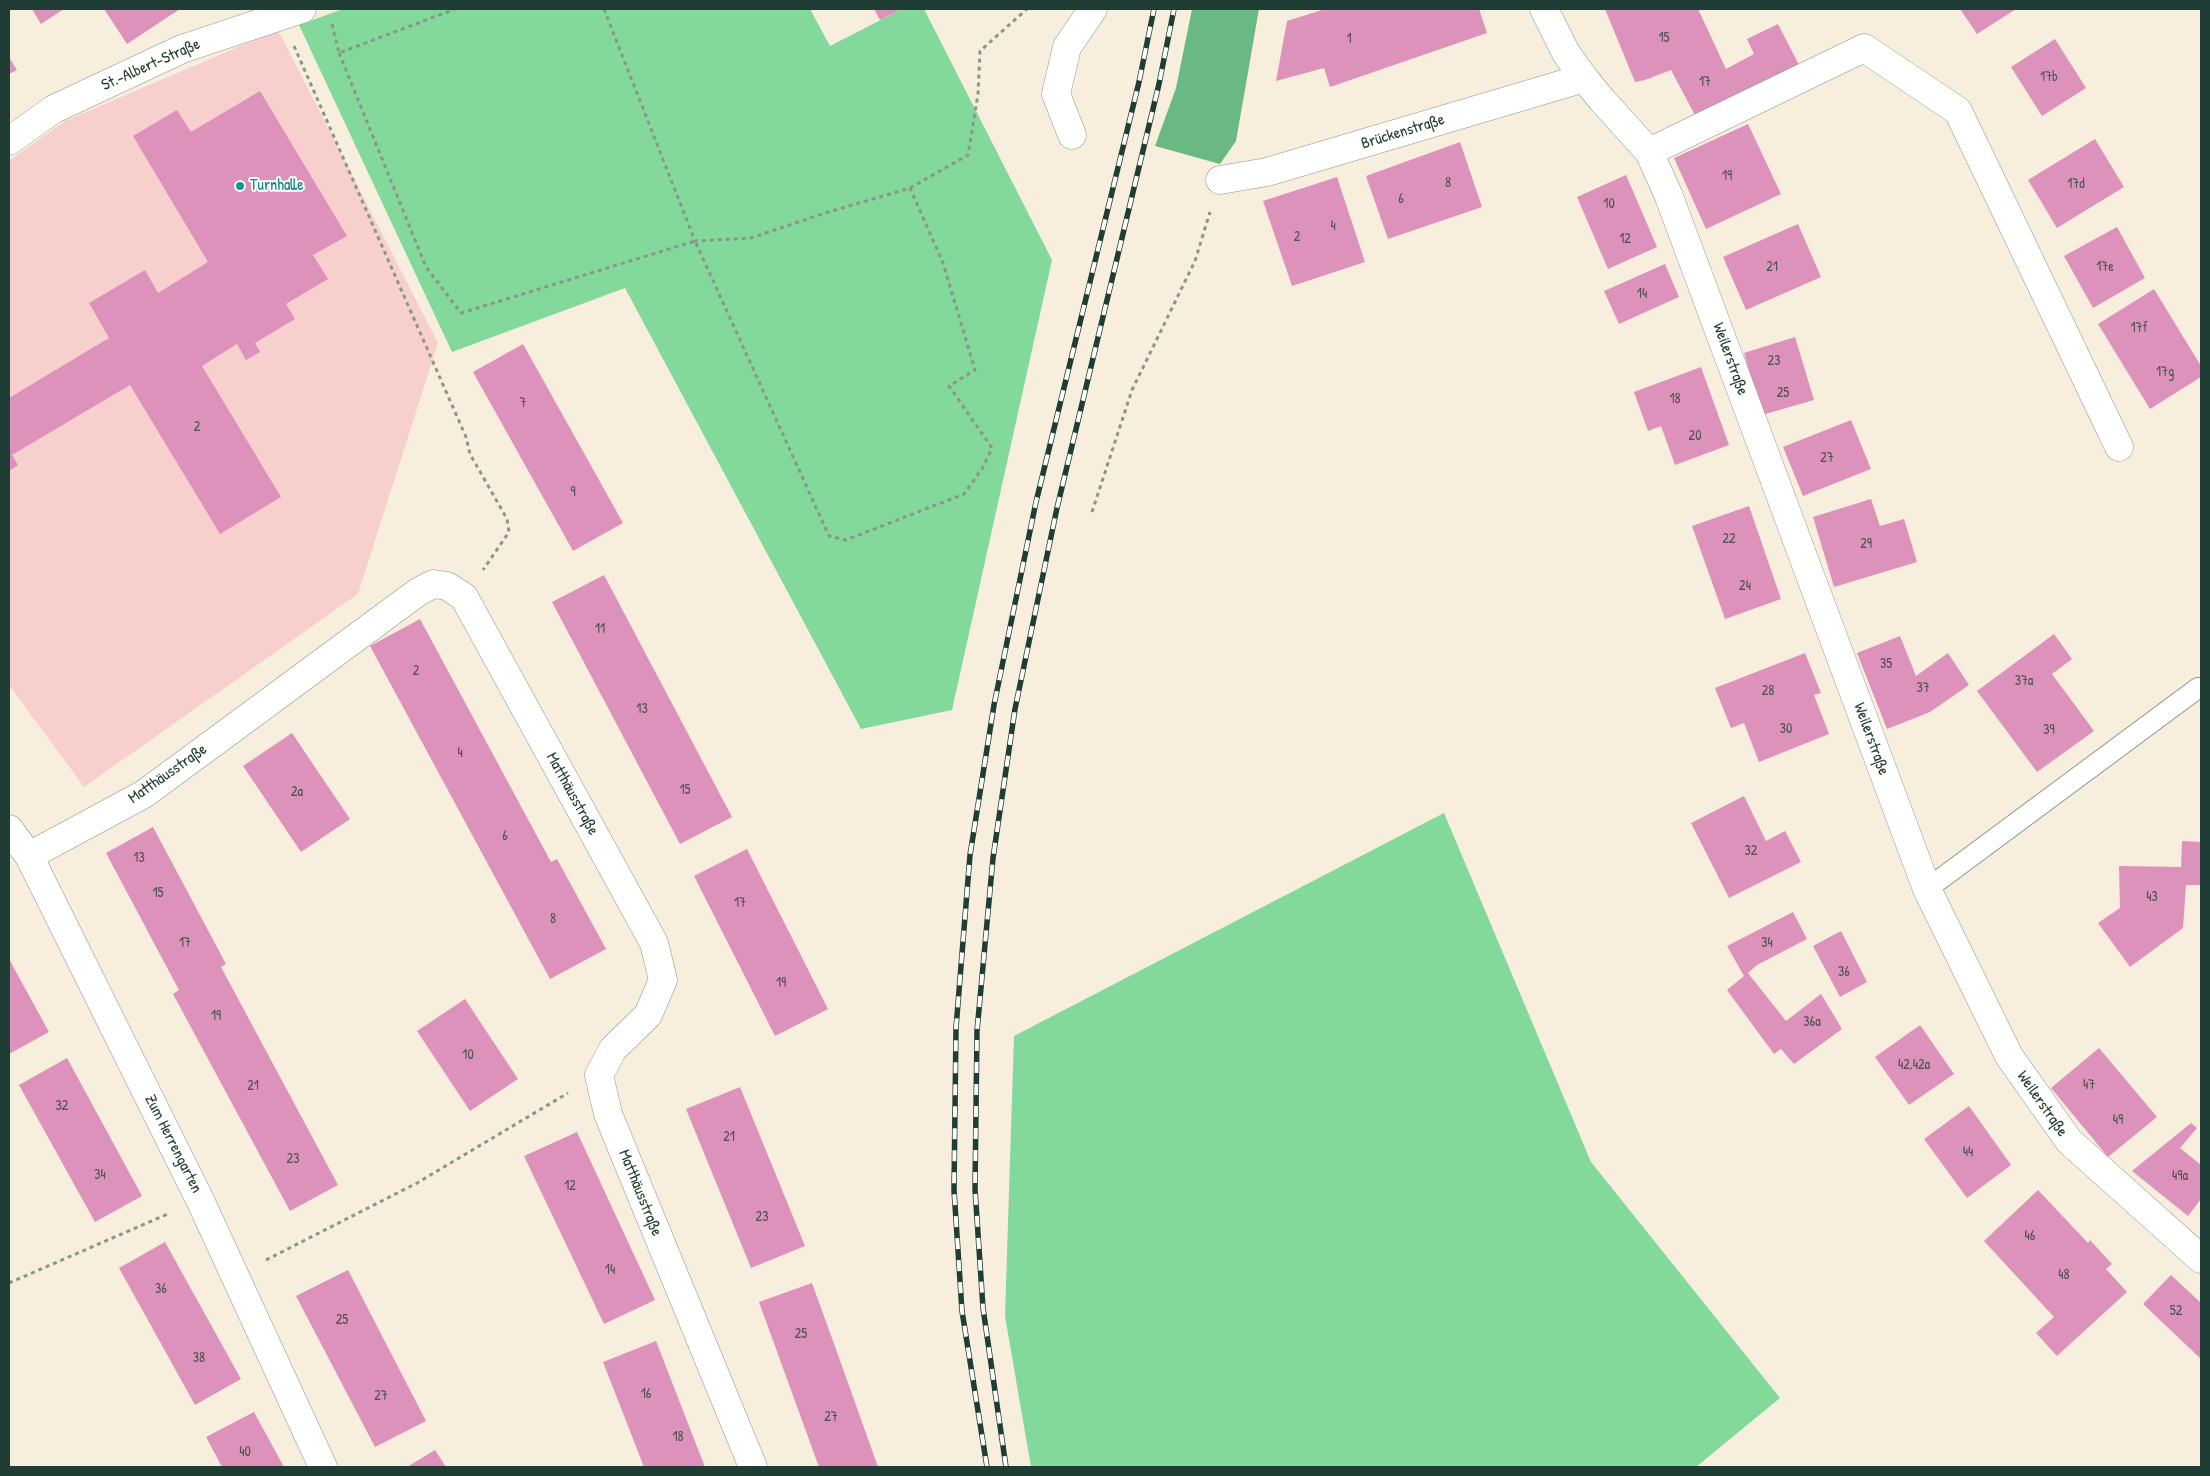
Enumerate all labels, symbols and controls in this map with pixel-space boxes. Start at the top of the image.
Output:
house number: 15 [1658,30,1670,46]
house number: 1 [1346,31,1352,47]
street label: St.-Albert-Straße [99,35,203,95]
house number: 17b [2040,69,2058,85]
house number: 17 [1699,74,1711,90]
street label: Brückenstraße [1359,110,1447,154]
house number: 19 [1722,168,1732,184]
house number: 8 [1445,175,1451,191]
place label: Turnhalle [250,176,304,196]
house number: 17d [2067,176,2085,192]
marker: Turnhalle [234,180,246,192]
house number: 6 [1398,191,1404,207]
house number: 10 [1603,196,1615,212]
house number: 4 [1330,218,1336,234]
house number: 2 [1294,229,1300,245]
house number: 12 [1619,231,1631,247]
house number: 21 [1766,259,1778,275]
house number: 17e [2096,259,2114,275]
house number: 14 [1637,286,1647,302]
street label: Weilerstraße [1708,320,1752,398]
house number: 17f [2130,320,2148,336]
house number: 23 [1768,353,1780,369]
house number: 17g [2156,364,2174,380]
house number: 25 [1777,385,1789,401]
house number: 18 [1669,391,1681,407]
house number: 7 [520,395,526,411]
house number: 2 [194,419,200,435]
house number: 20 [1689,428,1701,444]
house number: 27 [1820,450,1834,466]
house number: 9 [570,484,576,500]
house number: 22 [1722,531,1736,547]
house number: 29 [1860,536,1872,552]
house number: 24 [1739,578,1751,594]
house number: 11 [595,621,605,637]
house number: 35 [1880,656,1892,672]
house number: 2 [413,663,419,679]
house number: 37a [2015,673,2033,689]
house number: 37 [1916,680,1930,696]
house number: 28 [1762,683,1774,699]
street label: Weilerstraße [1849,700,1893,778]
house number: 13 [636,701,648,717]
house number: 30 [1780,721,1792,737]
house number: 39 [2043,722,2055,738]
street label: Matthäusstraße [125,740,211,808]
house number: 4 [457,745,463,761]
street label: Matthäusstraße [541,749,603,839]
house number: 15 [679,782,691,798]
house number: 2a [291,784,303,800]
house number: 6 [502,828,508,844]
house number: 32 [1745,843,1757,859]
house number: 13 [133,850,145,866]
house number: 15 [152,885,164,901]
house number: 43 [2146,889,2158,905]
house number: 17 [734,895,746,911]
house number: 8 [550,911,556,927]
house number: 17 [179,935,191,951]
house number: 34 [1761,935,1773,951]
house number: 36 [1838,964,1850,980]
house number: 19 [776,975,786,991]
house number: 19 [211,1008,221,1024]
house number: 36a [1803,1014,1821,1030]
house number: 10 [462,1047,474,1063]
house number: 42,42a [1898,1057,1930,1073]
street label: Weilerstraße [2012,1068,2072,1140]
house number: 47 [2083,1077,2095,1093]
house number: 21 [247,1078,259,1094]
street label: Zum Herrengarten [140,1092,206,1196]
house number: 32 [56,1098,68,1114]
house number: 49 [2113,1112,2123,1128]
house number: 21 [723,1129,735,1145]
house number: 44 [1963,1144,1973,1160]
street label: Matthäusstraße [614,1147,666,1239]
house number: 23 [287,1151,299,1167]
house number: 34 [94,1167,106,1183]
house number: 49a [2172,1168,2188,1184]
house number: 12 [564,1178,576,1194]
house number: 23 [756,1209,768,1225]
house number: 46 [2025,1228,2035,1244]
house number: 14 [605,1262,615,1278]
house number: 48 [2058,1267,2070,1283]
house number: 36 [155,1281,167,1297]
house number: 52 [2170,1303,2182,1319]
house number: 25 [336,1312,348,1328]
house number: 25 [795,1326,807,1342]
house number: 38 [193,1350,205,1366]
house number: 16 [641,1386,651,1402]
house number: 27 [374,1388,388,1404]
house number: 27 [824,1409,838,1425]
house number: 18 [672,1429,684,1445]
house number: 40 [239,1444,251,1460]

